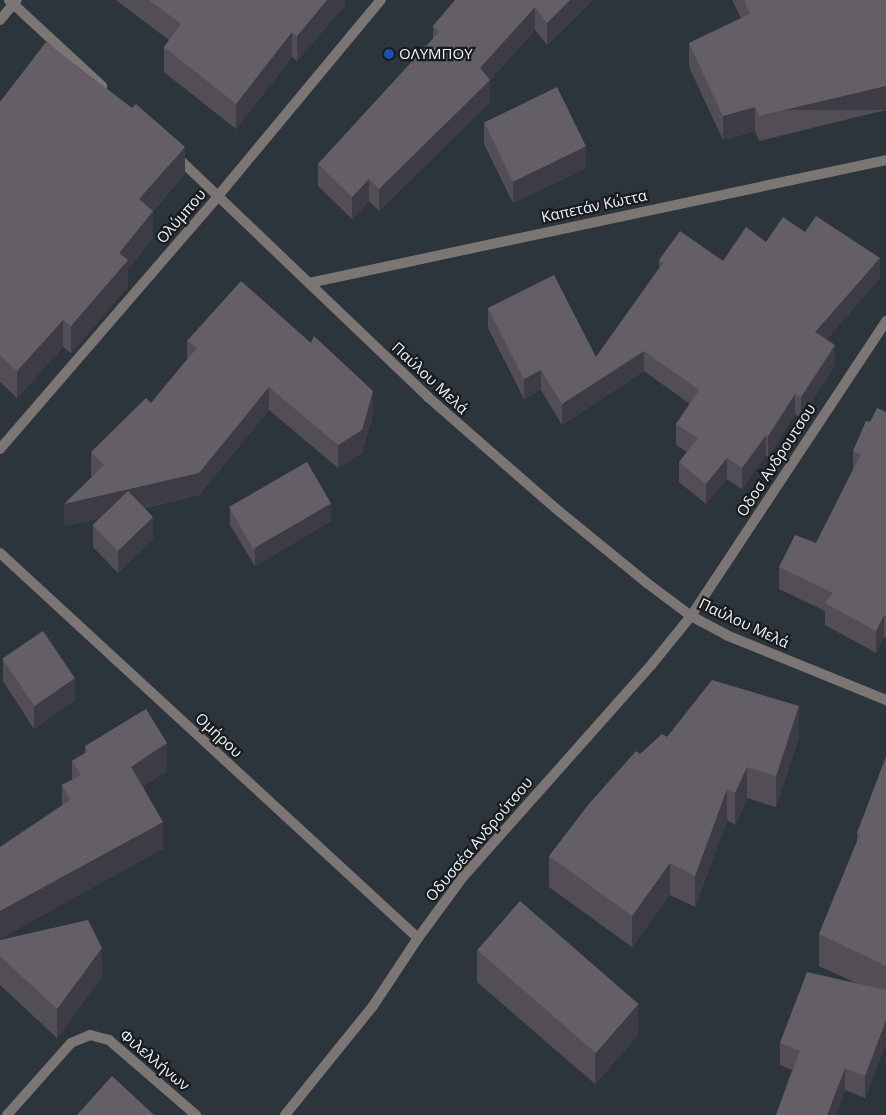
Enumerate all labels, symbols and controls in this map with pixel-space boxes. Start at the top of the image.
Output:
place label: ΟΛΥΜΠΟΥ [399,45,473,63]
marker: ΟΛΥΜΠΟΥ [383,48,395,60]
street label: Ολύμπου [153,185,209,247]
street label: Καπετάν Κώττα [539,186,649,226]
street label: Παύλου Μελά [388,338,472,418]
street label: Οδοσ Ανδρουτσου [733,400,819,520]
street label: Παύλου Μελά [696,594,792,652]
street label: Ομήρου [192,709,246,761]
street label: Οδυσσέα Ανδρούτσου [422,773,536,905]
street label: Φιλελλήνων [117,1026,193,1094]

